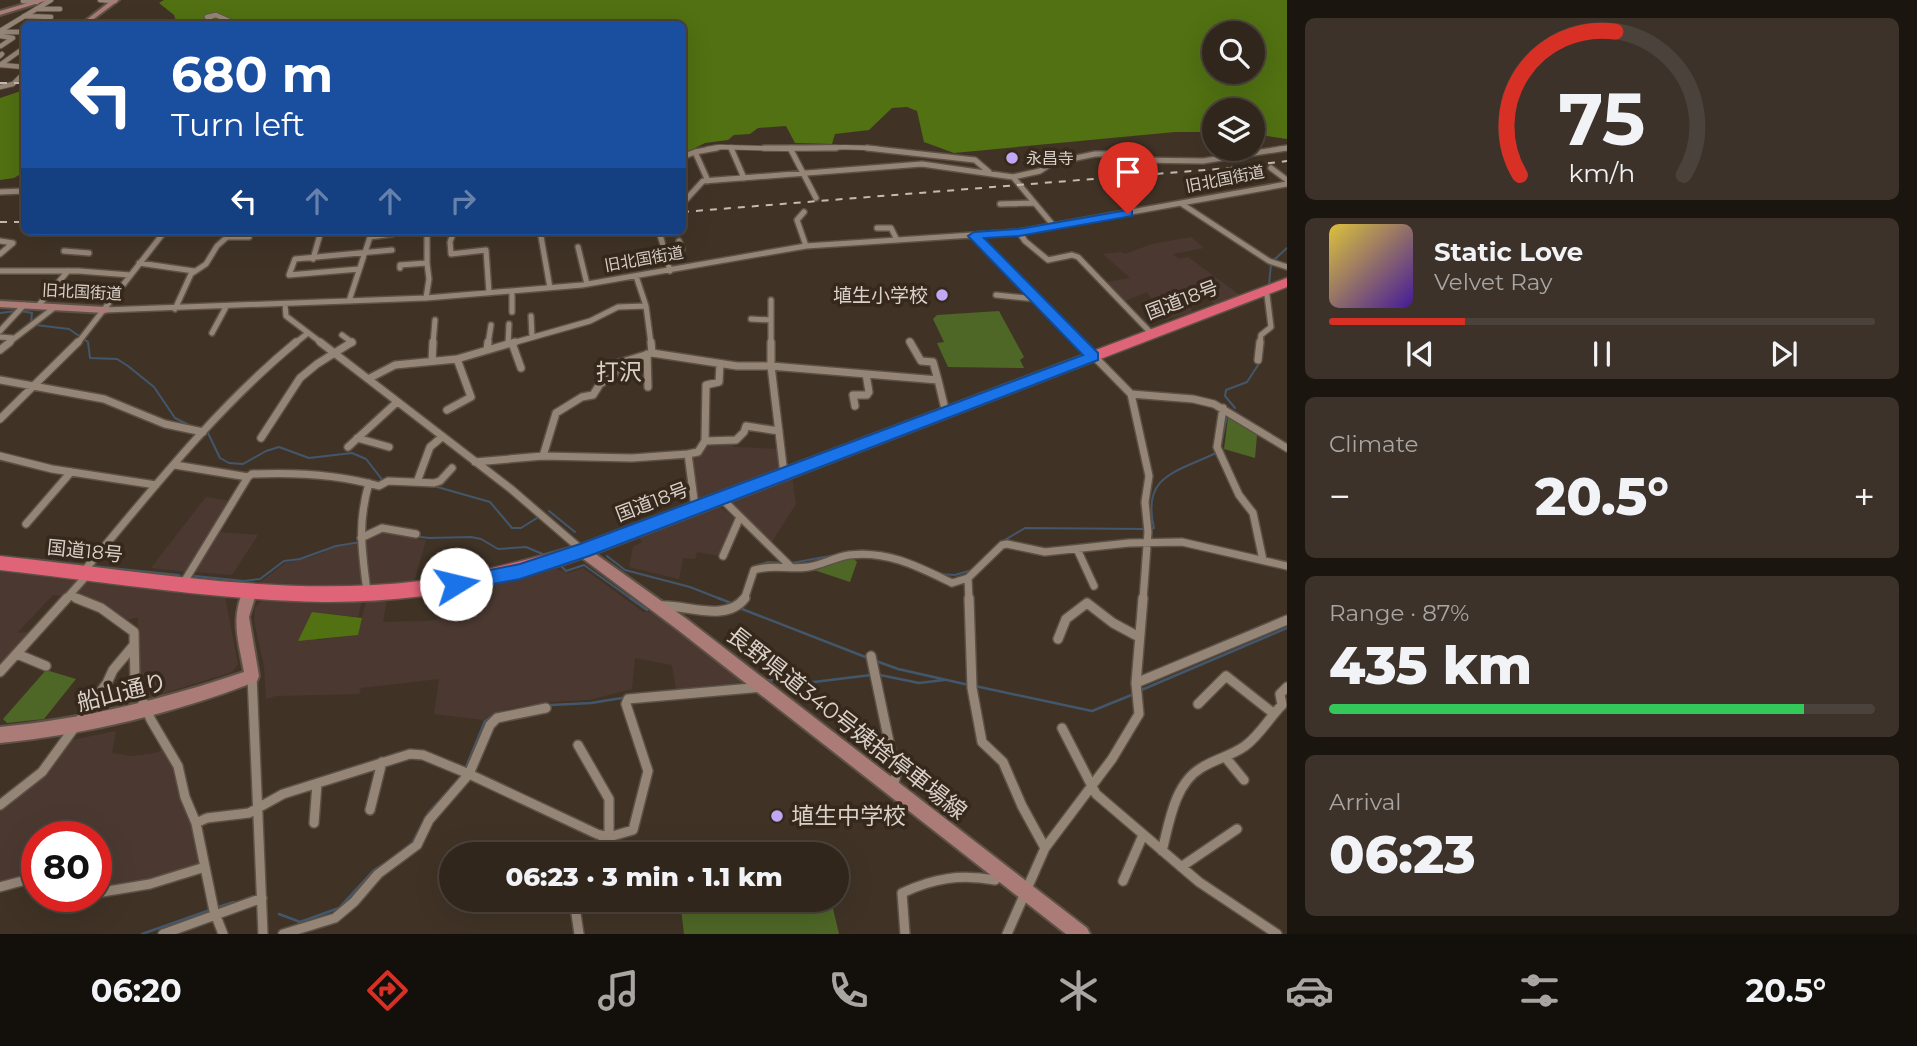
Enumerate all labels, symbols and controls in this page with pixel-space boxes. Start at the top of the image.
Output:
map controls [1202,21,1265,161]
button: search [1202,21,1265,84]
text: 680 m [171,45,333,104]
icon: left [56,49,147,140]
text: 75 [1558,75,1646,163]
button: layers [1202,98,1265,161]
text: Turn left [171,105,305,144]
pin [1098,142,1158,214]
place label: 永昌寺 [1026,149,1074,168]
marker: 永昌寺 [1004,150,1020,166]
icon: arrive [1109,153,1147,191]
text: km/h [1569,158,1635,188]
street label: 旧北国街道 [1184,162,1266,196]
icon: left [225,182,263,220]
icon: ahead [298,182,336,220]
icon: ahead [371,182,409,220]
icon: right [444,182,482,220]
text: Static Love [1434,236,1583,268]
street label: 旧北国街道 [603,243,685,275]
text: Velvet Ray [1434,268,1552,296]
street label: 国道18号 [1142,276,1222,324]
street label: 旧北国街道 [42,280,122,304]
place label: 埴生小学校 [833,284,928,307]
marker: 埴生小学校 [934,287,950,303]
icon: previous [1401,335,1439,373]
icon: pause [1583,335,1621,373]
icon: next [1765,335,1803,373]
district label: 打沢 [596,358,642,386]
text: Climate [1329,430,1418,458]
text: 20.5° [1535,465,1669,528]
text: − [1329,473,1351,520]
text: + [1853,473,1875,520]
street label: 国道18号 [612,478,692,526]
street label: 国道18号 [46,536,124,566]
position arrow [419,547,493,621]
text: Range · 87% [1329,599,1469,627]
street label: 長野県道340号姨捨停車場線 [722,621,972,825]
text: 435 km [1329,634,1532,697]
street label: 船山通り [74,667,170,717]
text: Arrival [1329,788,1402,816]
place label: 埴生中学校 [791,802,906,830]
marker: 埴生中学校 [769,808,785,824]
speed limit sign: 80 [21,821,112,912]
text: 06:23 [1329,823,1476,886]
text: 06:23 · 3 min · 1.1 km [505,861,783,893]
icon: directions [363,966,412,1015]
icon: music [594,966,643,1015]
icon: phone [824,966,873,1015]
icon: climate [1054,966,1103,1015]
icon: car [1285,966,1334,1015]
icon: filters [1515,966,1564,1015]
text: 06:20 [91,971,182,1010]
text: 20.5° [1745,971,1826,1010]

